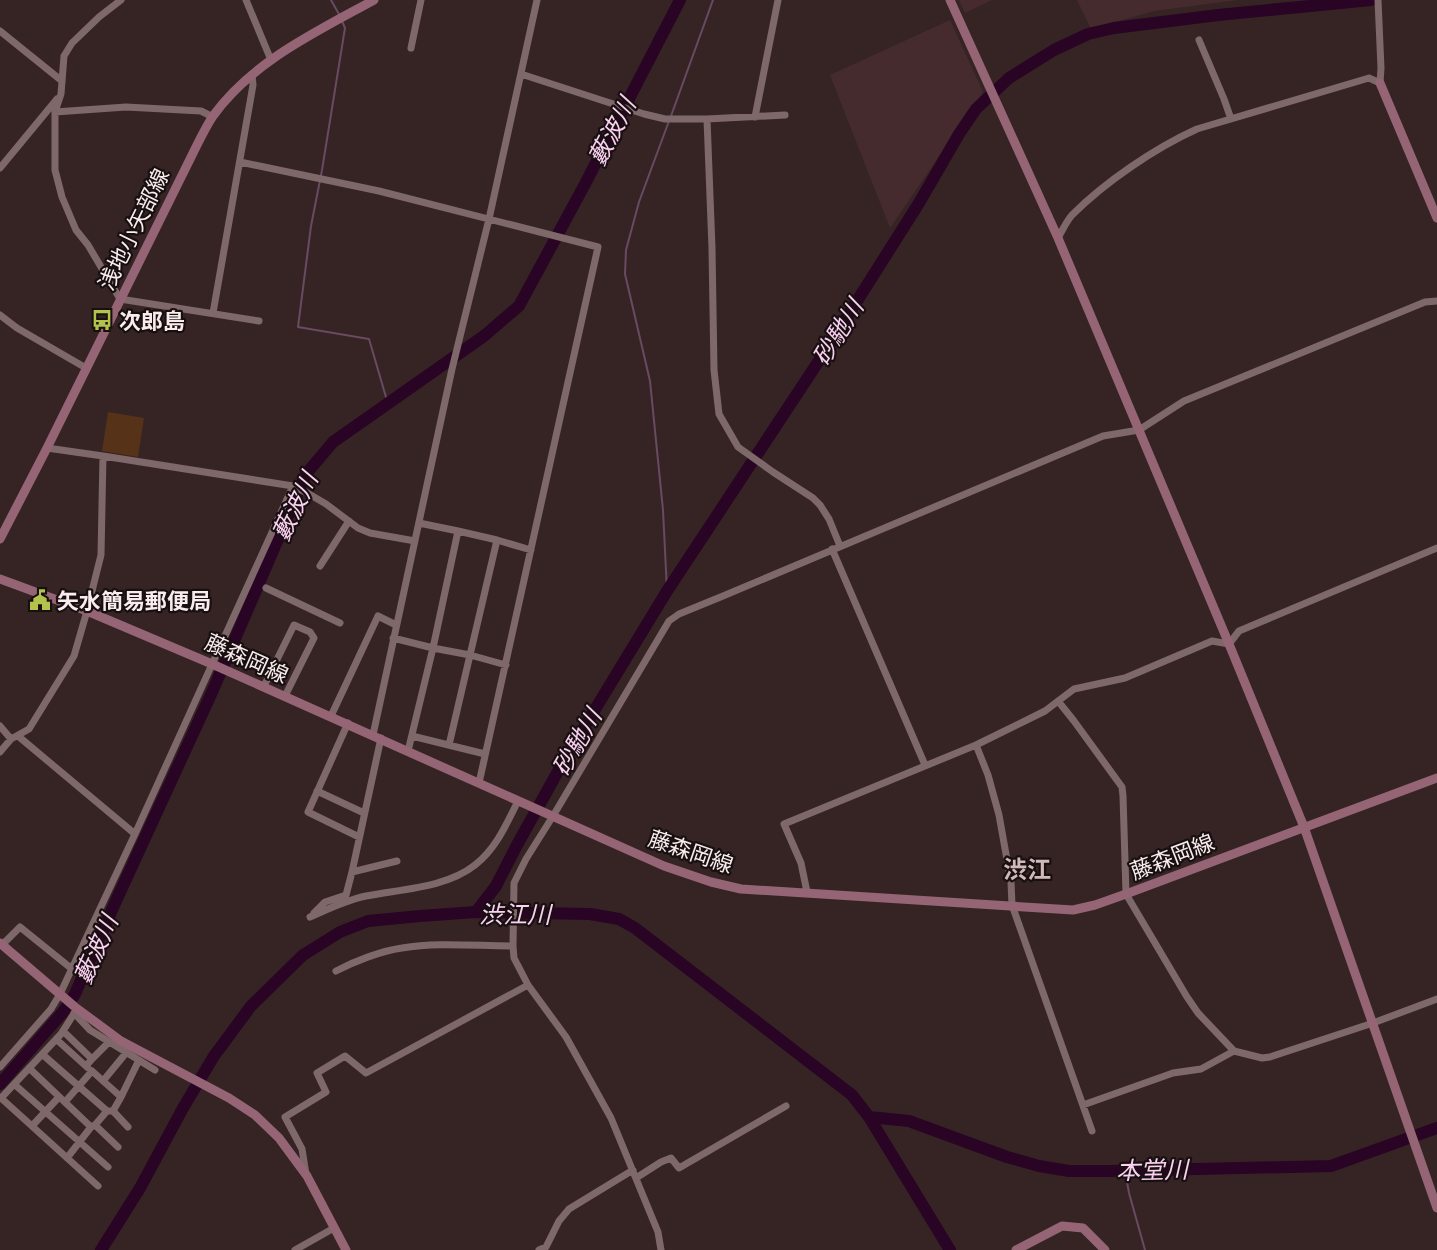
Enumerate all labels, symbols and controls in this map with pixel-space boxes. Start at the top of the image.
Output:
water label: 藪波川 [581,90,642,170]
street label: 浅地小矢部線 [92,164,174,294]
water label: 砂馳川 [806,291,870,370]
place label: 次郎島 [119,307,185,334]
bus stop icon: 次郎島 [90,308,114,332]
water label: 藪波川 [265,465,324,545]
place label: 矢水簡易郵便局 [57,587,211,614]
public building icon: 矢水簡易郵便局 [28,588,52,612]
street label: 藤森岡線 [201,628,293,688]
water label: 砂馳川 [545,701,608,780]
street label: 藤森岡線 [645,824,737,878]
street label: 藤森岡線 [1126,828,1218,884]
district label: 渋江 [1003,854,1051,883]
water label: 渋江川 [479,899,554,928]
water label: 藪波川 [67,907,124,988]
water label: 本堂川 [1116,1154,1191,1184]

